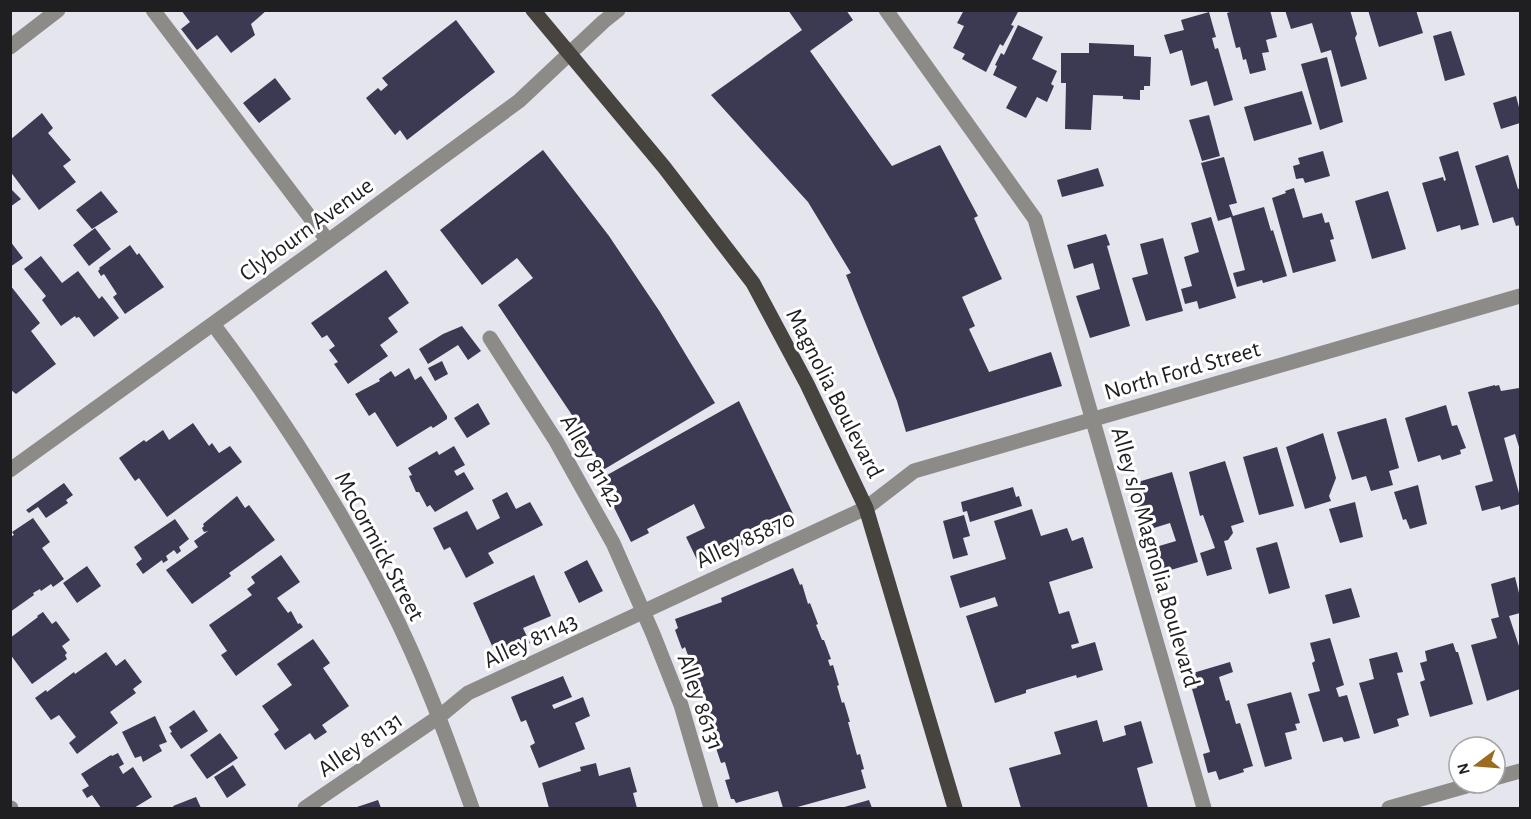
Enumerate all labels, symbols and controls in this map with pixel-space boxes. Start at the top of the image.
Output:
street label: Clybourn Avenue [235,173,378,286]
street label: Magnolia Boulevard [781,305,887,482]
street label: North Ford Street [1102,337,1263,405]
street label: Alley 81142 [555,411,627,510]
street label: Alley s/o Magnolia Boulevard [1106,424,1204,690]
street label: McCormick Street [330,468,429,625]
street label: Alley 85870 [692,507,799,573]
street label: Alley 81143 [480,609,581,673]
street label: Alley 86131 [672,651,728,754]
street label: Alley 81131 [314,708,407,782]
north arrow [1447,735,1507,795]
text: N [1454,761,1473,776]

